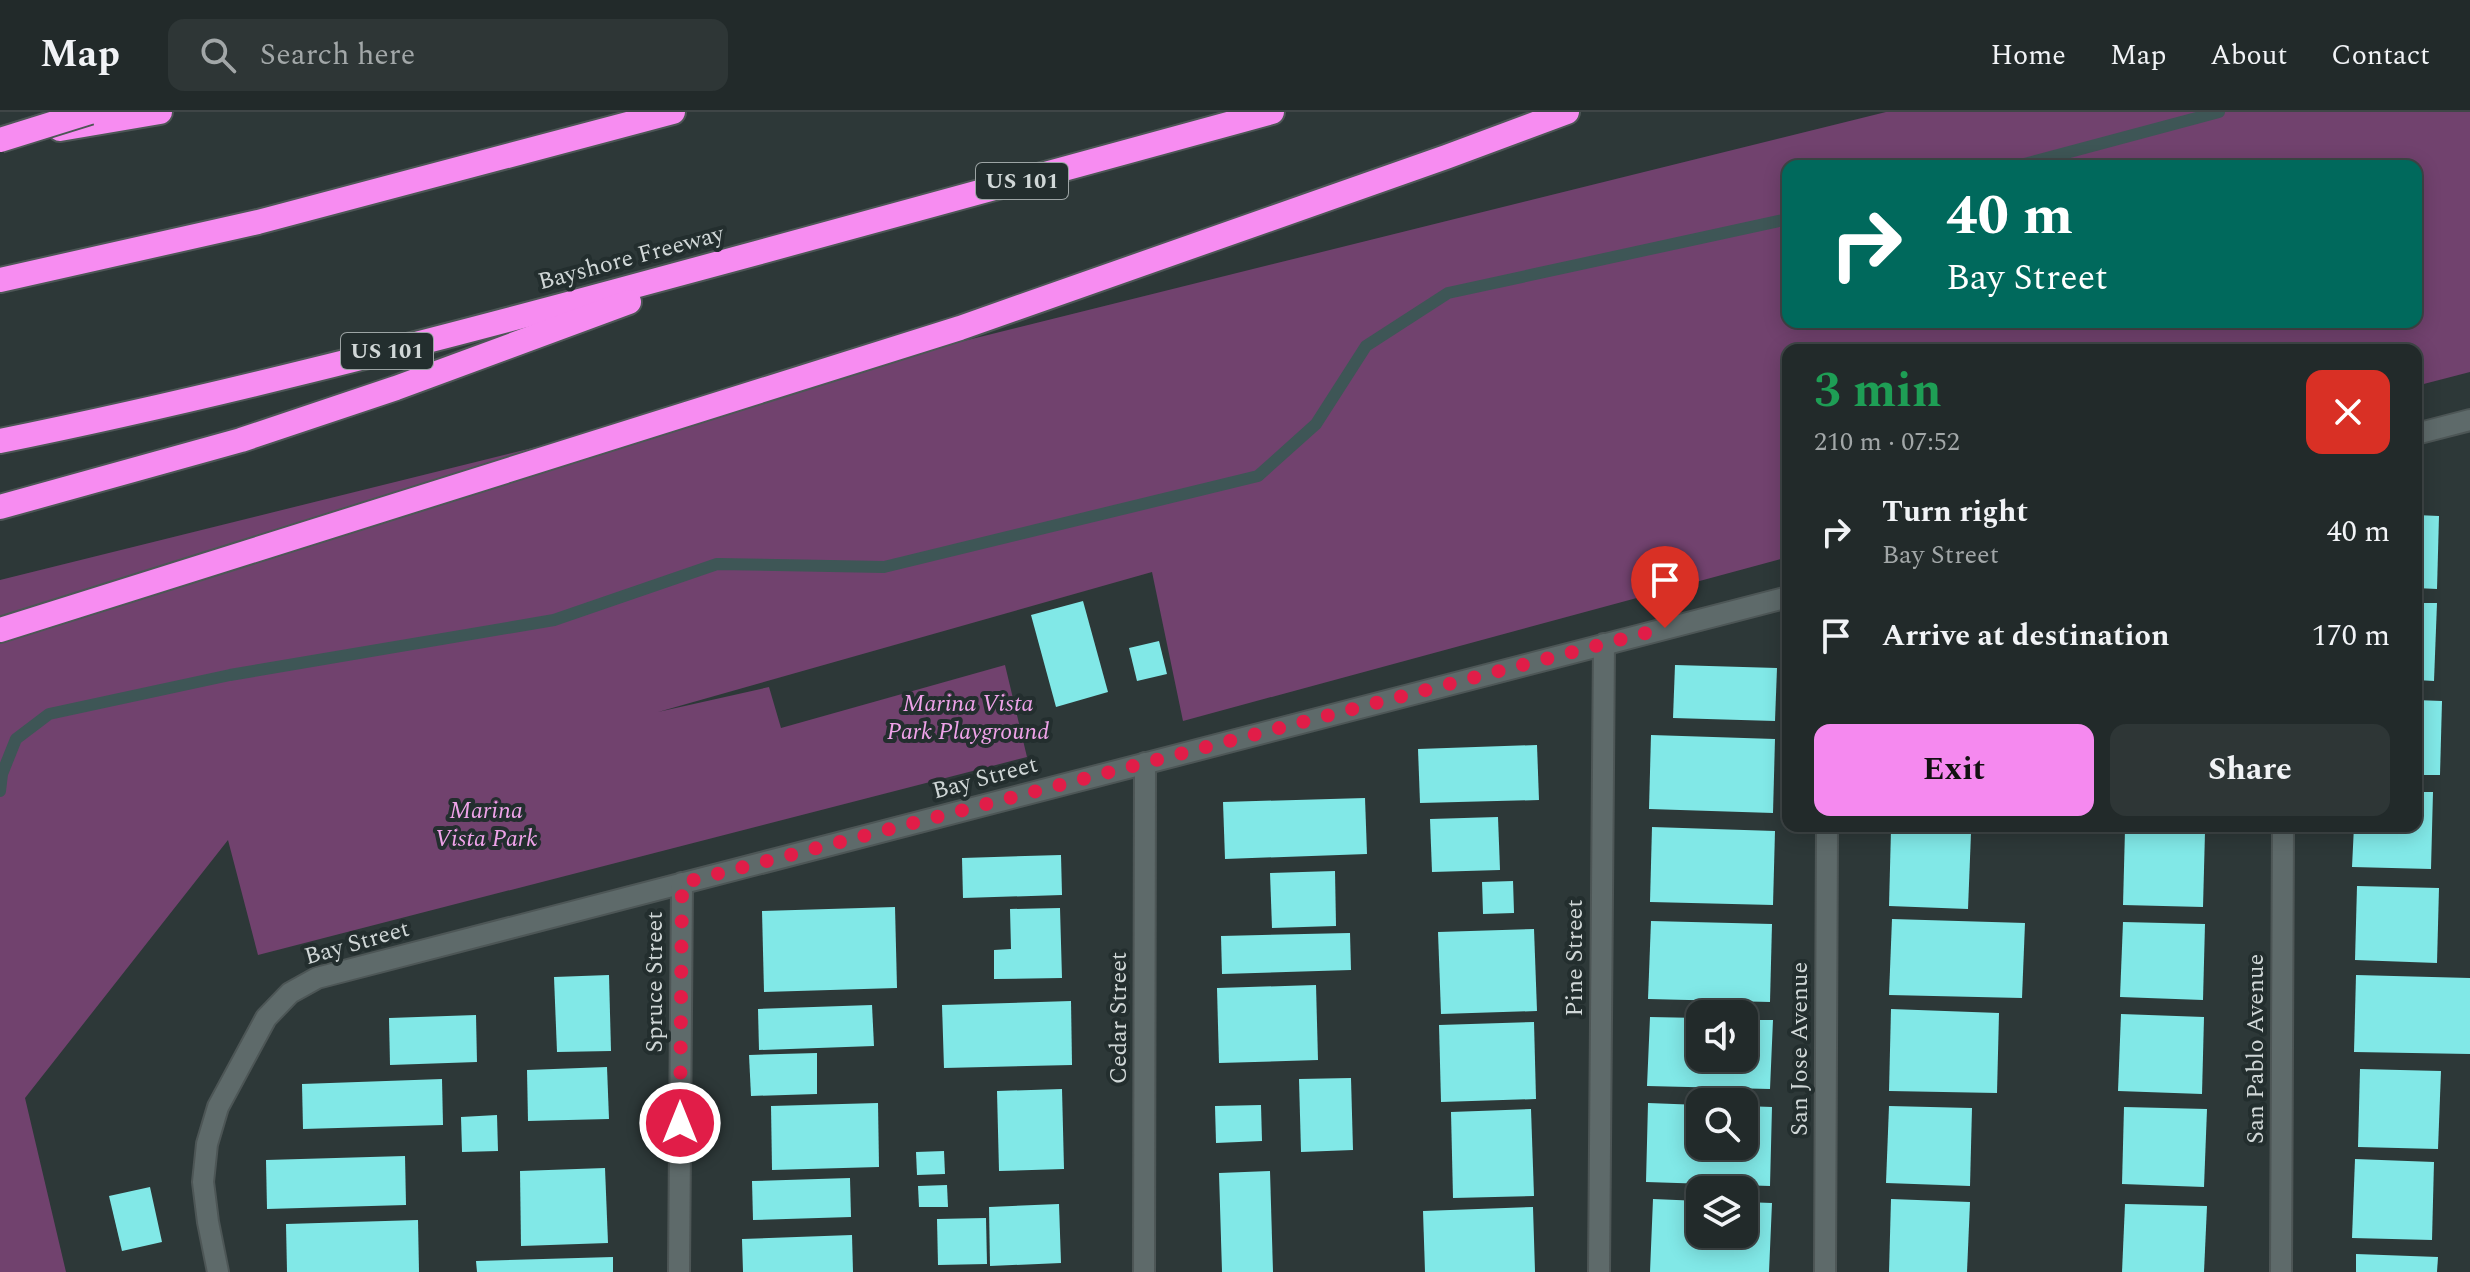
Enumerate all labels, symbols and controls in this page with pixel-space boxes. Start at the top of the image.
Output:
search box [168,19,728,91]
text: Map [40,26,120,84]
text: Search here [260,32,415,78]
icon: search [196,33,240,77]
text: Home [1990,34,2066,77]
text: Map [2110,34,2166,77]
text: About [2210,34,2287,77]
text: Contact [2331,34,2430,77]
road number: US 101 [976,163,1068,199]
text: 40 m [1946,174,2073,259]
icon: right [1814,192,1918,296]
street label: Bayshore Freeway [534,215,730,300]
text: Bay Street [1946,251,2108,306]
road number: US 101 [341,333,433,369]
text: 3 min [1814,355,1942,428]
button: close [2306,370,2390,454]
text: 210 m · 07:52 [1814,422,1960,462]
text: Turn right [1882,489,2028,535]
text: 40 m [2327,509,2390,555]
icon: right [1814,510,1858,554]
text: Bay Street [1882,535,1999,575]
pin [1631,546,1699,628]
icon: arrive [1643,558,1687,602]
text: Arrive at destination [1882,613,2169,659]
text: 170 m [2312,613,2390,659]
icon: arrive [1814,614,1858,658]
park label: Marina Vista Park Playground [887,686,1049,750]
button: Exit [1814,724,2094,816]
button: Share [2110,724,2390,816]
street label: Bay Street [928,747,1042,809]
park label: Marina Vista Park [435,793,537,857]
street label: Pine Street [1557,899,1593,1017]
street label: Bay Street [300,911,414,975]
street label: Spruce Street [637,911,673,1053]
street label: Cedar Street [1101,952,1137,1084]
street label: San Pablo Avenue [2238,954,2274,1144]
street label: San Jose Avenue [1782,962,1818,1136]
map controls [1686,1000,1758,1248]
button: sound [1686,1000,1758,1072]
position arrow [638,1081,722,1165]
button: search [1686,1088,1758,1160]
button: layers [1686,1176,1758,1248]

